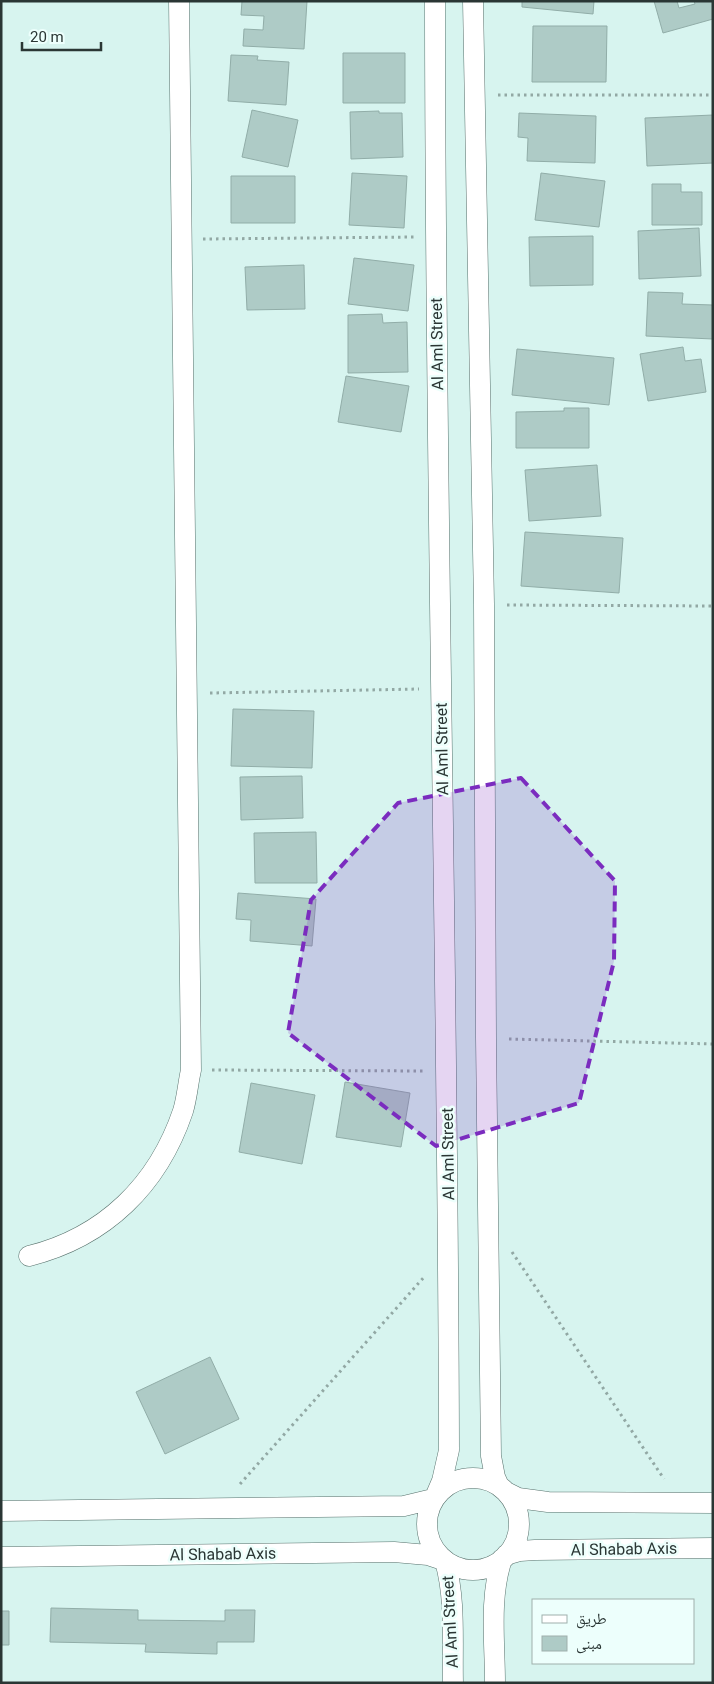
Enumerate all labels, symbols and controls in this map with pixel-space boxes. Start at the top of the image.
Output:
scale bar [22,20,101,52]
text: 20 m [30,28,64,46]
street label: Al Aml Street [427,297,447,391]
street label: Al Aml Street [432,702,452,796]
street label: Al Aml Street [438,1107,458,1201]
street label: Al Shabab Axis [571,1539,677,1559]
street label: Al Shabab Axis [170,1544,276,1564]
street label: Al Aml Street [438,1575,462,1669]
legend [532,1599,694,1664]
text: طريق [576,1610,607,1629]
text: مبنى [576,1635,602,1654]

